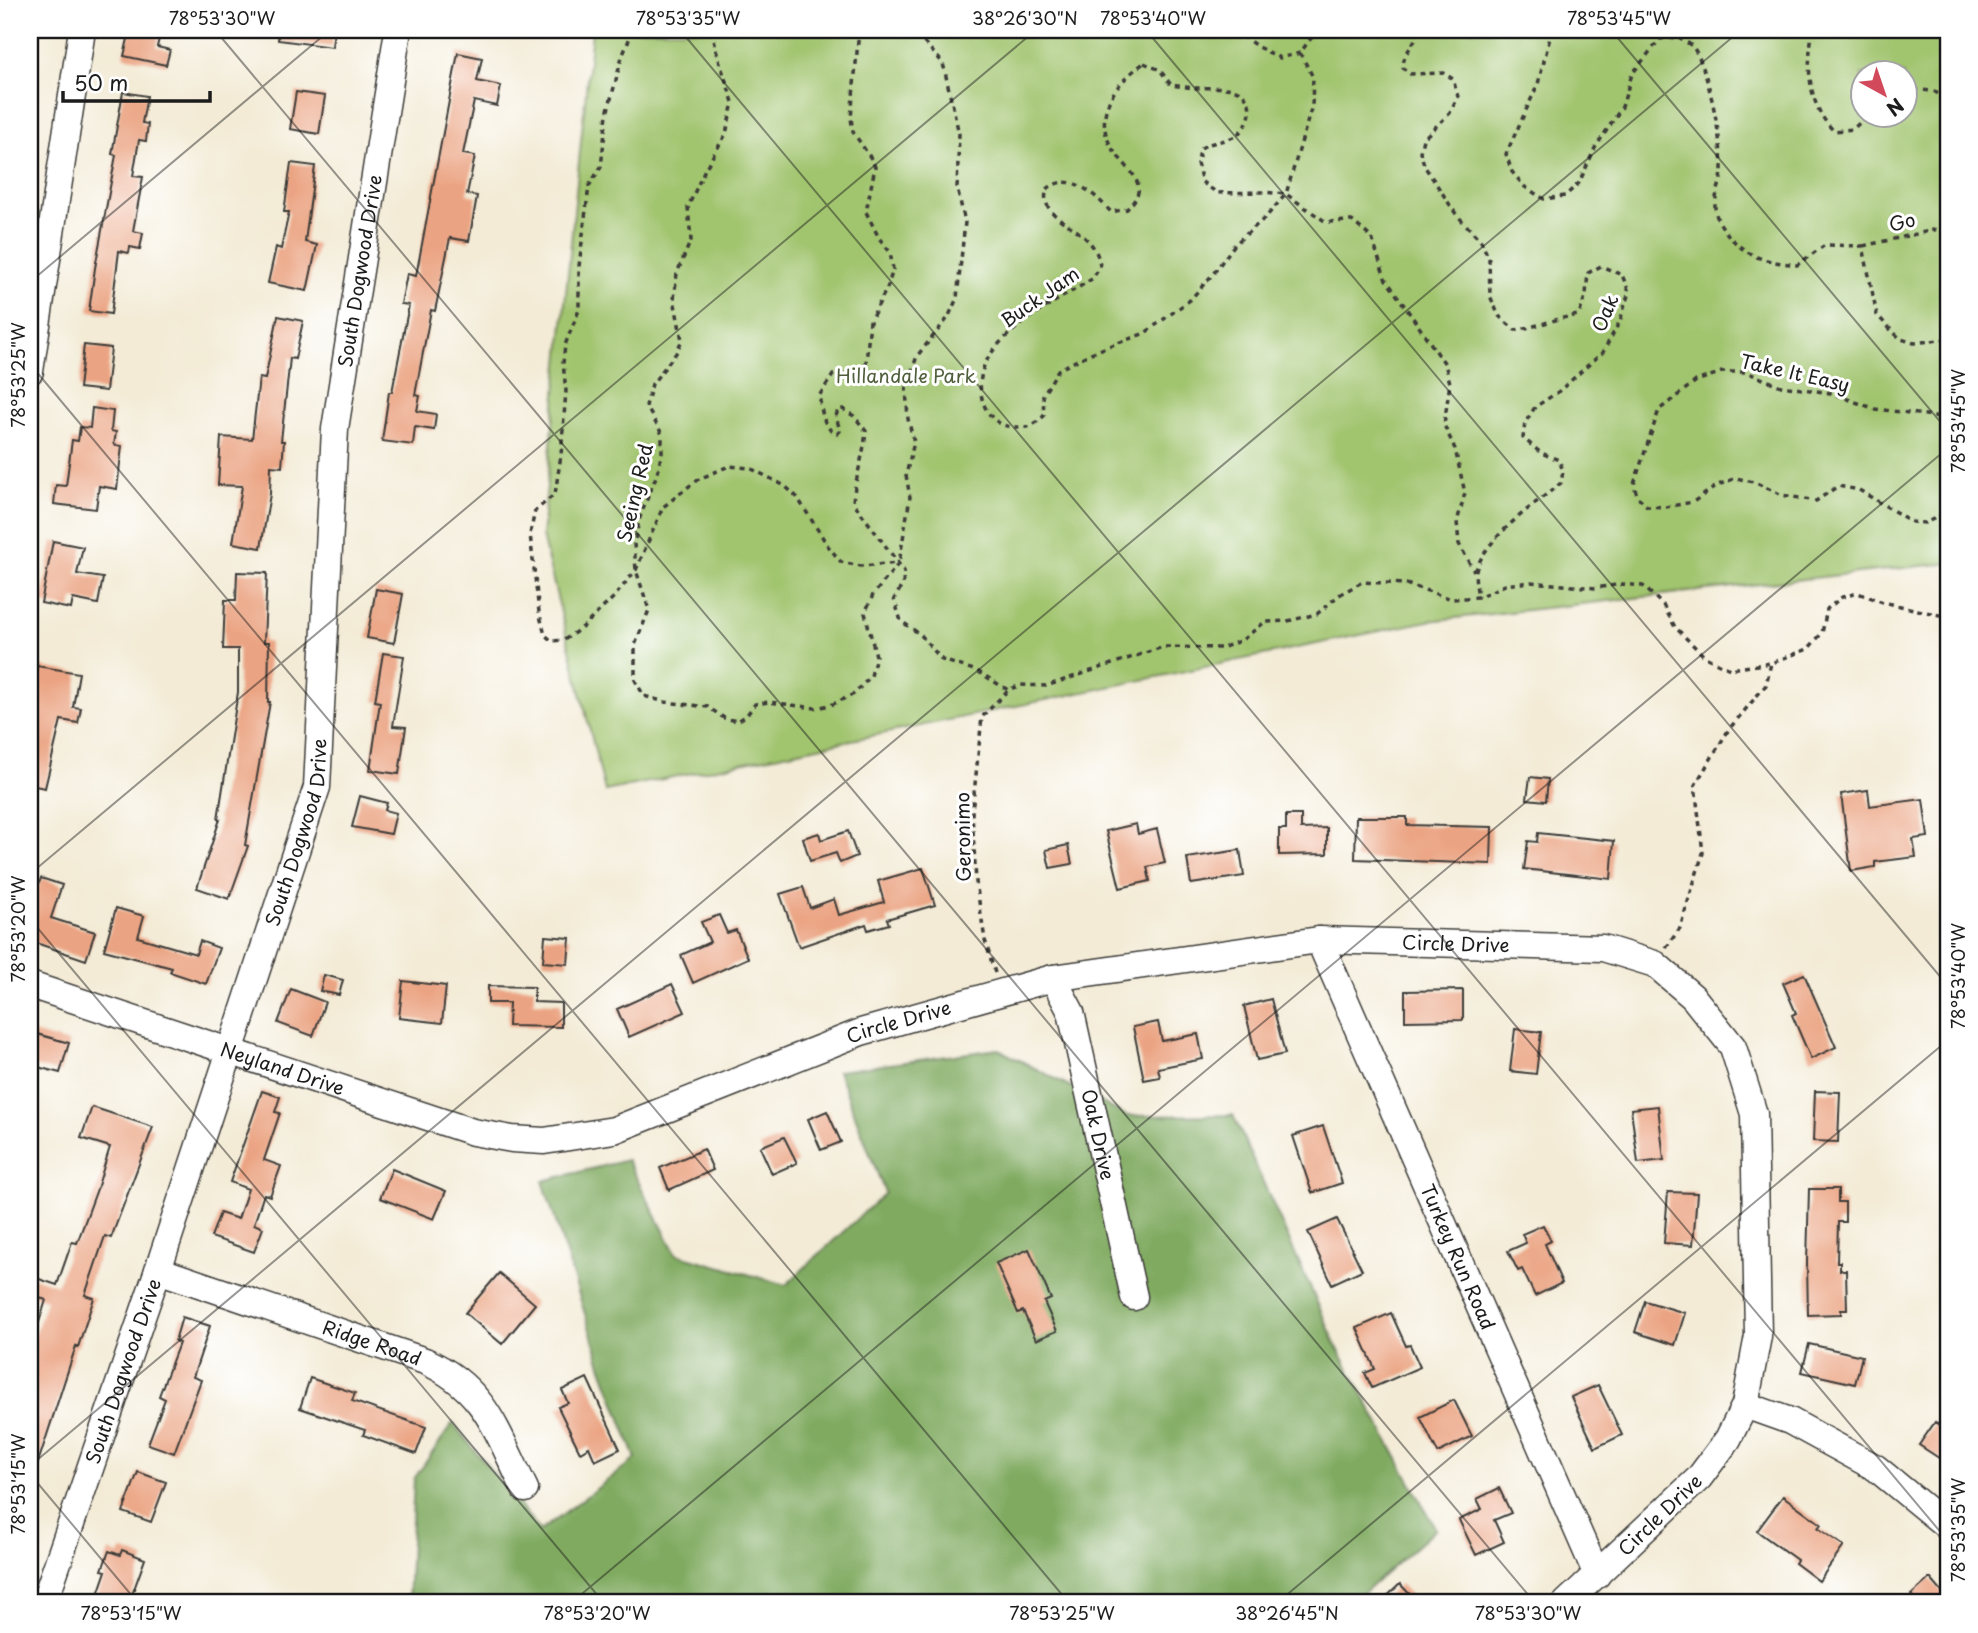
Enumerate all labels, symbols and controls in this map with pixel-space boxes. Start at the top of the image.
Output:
text: 78°53'30"W [169,4,276,31]
text: 78°53'35"W [636,4,741,31]
text: 38°26'30"N [972,4,1078,31]
text: 78°53'40"W [1100,4,1207,31]
text: 78°53'45"W [1567,4,1672,31]
scale bar [63,60,210,104]
north arrow [1848,60,1918,130]
text: 50 m [74,66,128,98]
text: N [1881,92,1910,123]
street label: South Dogwood Drive [330,173,388,369]
street label: Go [1886,204,1918,238]
street label: Buck Jam [995,259,1084,333]
street label: Oak [1584,289,1625,336]
text: 78°53'25"W [4,322,31,428]
street label: Take It Easy [1738,346,1853,398]
park label: Hillandale Park [836,361,976,389]
text: 78°53'45"W [1944,368,1971,473]
street label: Seeing Red [609,440,659,545]
street label: South Dogwood Drive [257,738,332,929]
street label: Geronimo [947,792,977,882]
text: 78°53'20"W [4,875,31,982]
text: 78°53'40"W [1944,922,1971,1029]
street label: Circle Drive [1402,927,1510,958]
street label: Circle Drive [842,992,954,1050]
street label: Neyland Drive [217,1034,348,1101]
street label: Oak Drive [1075,1086,1123,1182]
street label: Turkey Run Road [1414,1179,1503,1334]
street label: South Dogwood Drive [78,1274,167,1467]
street label: Ridge Road [319,1312,425,1372]
text: 78°53'15"W [4,1433,31,1535]
street label: Circle Drive [1611,1467,1708,1562]
text: 78°53'35"W [1944,1477,1971,1582]
text: 78°53'15"W [80,1599,182,1626]
text: 78°53'20"W [544,1599,651,1626]
text: 78°53'25"W [1009,1599,1115,1626]
text: 38°26'45"N [1235,1599,1339,1626]
text: 78°53'30"W [1475,1599,1582,1626]

